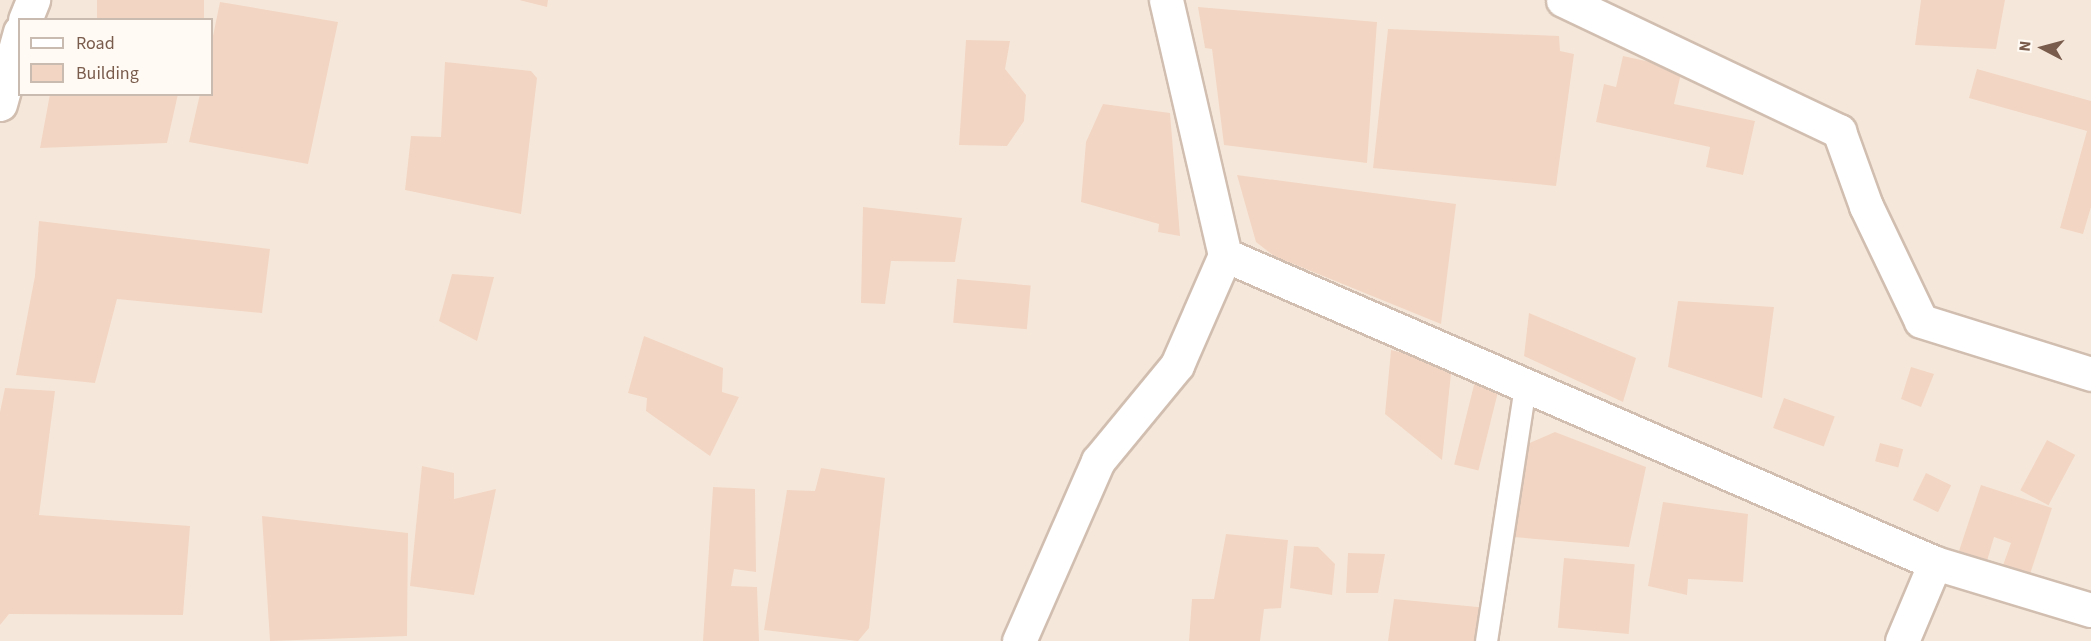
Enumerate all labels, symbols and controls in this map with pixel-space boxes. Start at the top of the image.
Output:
legend [18,18,213,96]
north arrow [2013,18,2073,78]
text: Road [76,31,115,56]
text: N [2014,40,2037,53]
text: Building [76,61,139,86]

